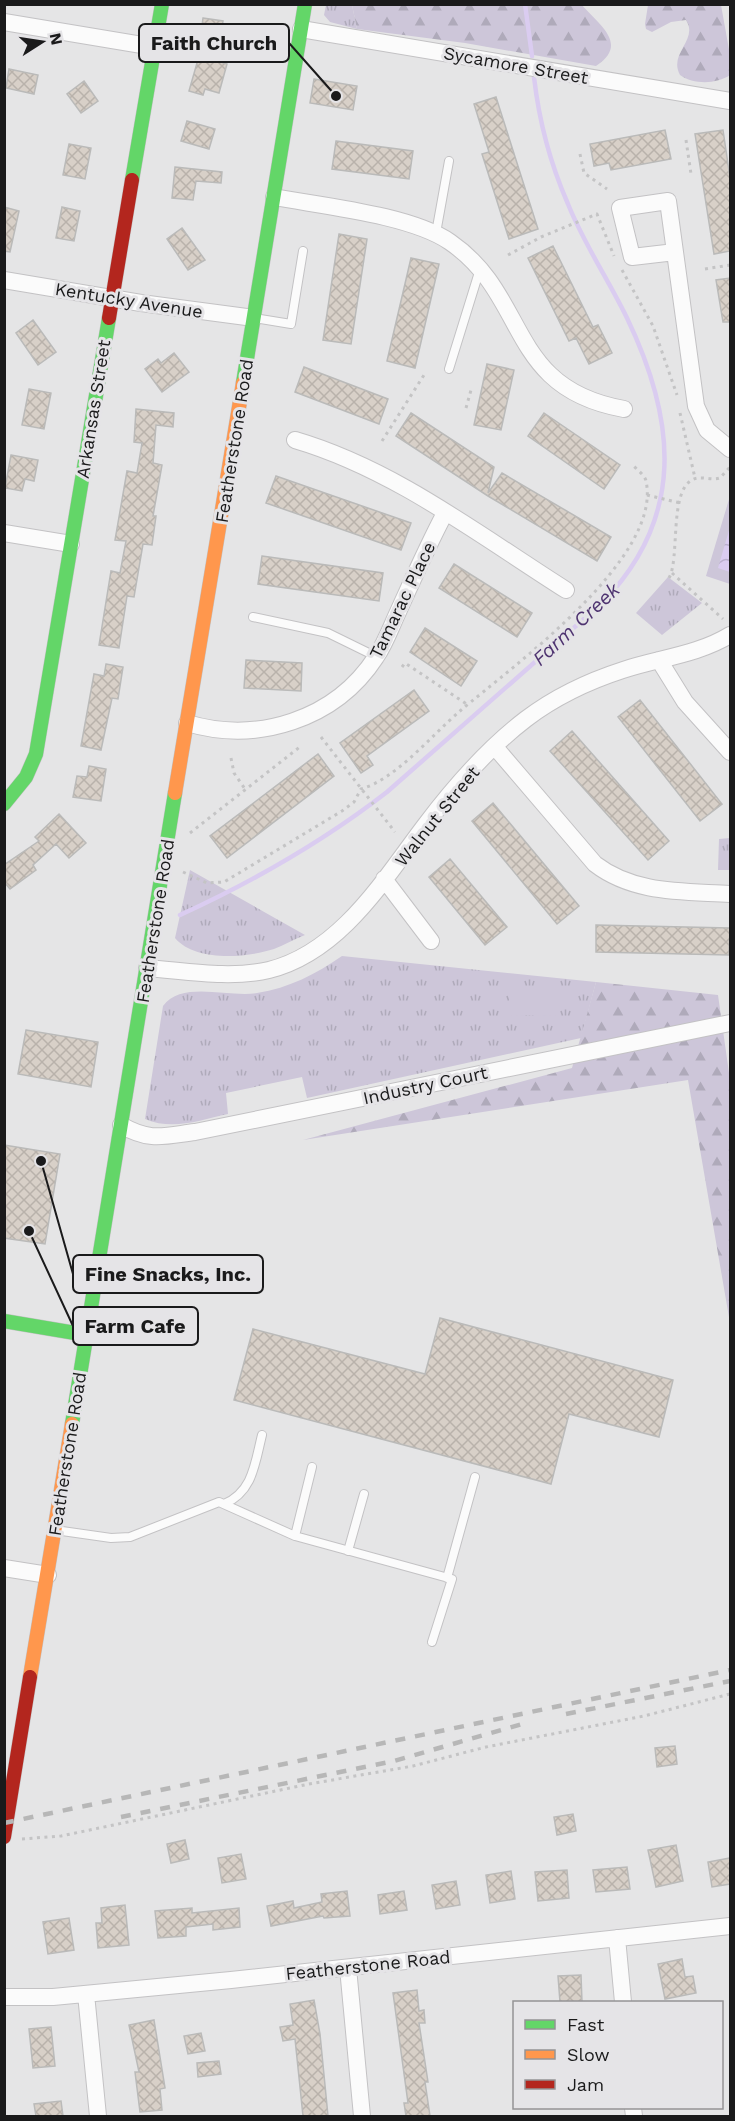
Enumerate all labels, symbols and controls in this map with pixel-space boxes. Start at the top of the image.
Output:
north arrow [12,12,72,72]
callout: Faith Church [139,24,289,62]
text: N [46,31,67,47]
text: Faith Church [151,31,277,55]
street label: Sycamore Street [442,42,590,88]
street label: Kentucky Avenue [54,278,204,322]
street label: Arkansas Street [72,338,114,480]
street label: Featherstone Road [211,358,257,524]
street label: Tamarac Place [365,538,439,662]
water label: Farm Creek [527,577,625,671]
street label: Walnut Street [390,761,484,870]
street label: Featherstone Road [132,838,178,1004]
street label: Industry Court [361,1061,490,1108]
callout: Fine Snacks, Inc. [73,1255,263,1293]
text: Fine Snacks, Inc. [85,1262,251,1286]
callout: Farm Cafe [73,1307,198,1345]
text: Farm Cafe [85,1314,185,1338]
street label: Featherstone Road [44,1371,90,1537]
street label: Featherstone Road [285,1946,451,1984]
legend [513,2001,723,2109]
text: Fast [567,2014,605,2035]
text: Slow [567,2044,610,2065]
text: Jam [567,2074,604,2095]

